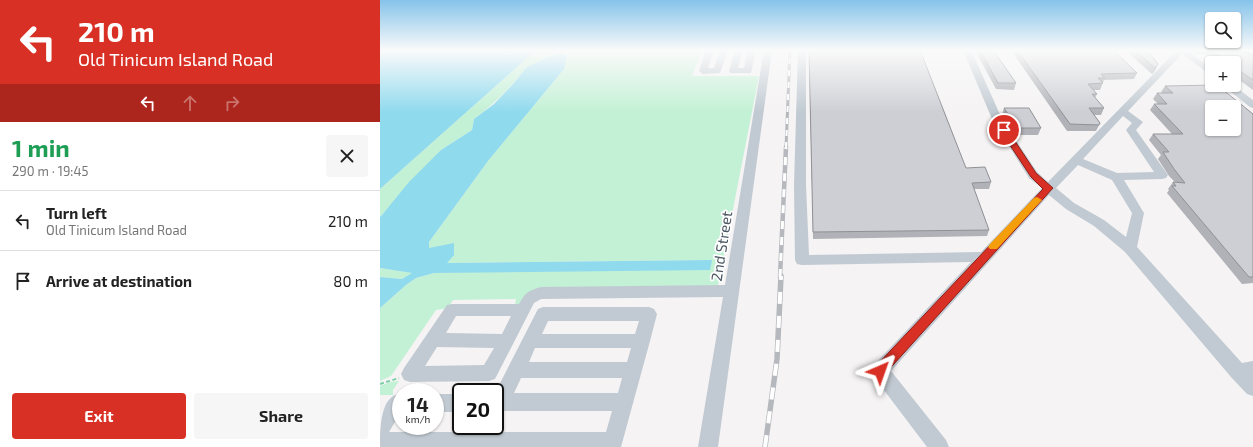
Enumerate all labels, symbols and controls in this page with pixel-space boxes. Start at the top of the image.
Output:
map controls [1205,12,1241,136]
button: search [1205,12,1241,48]
text: 210 m [78,14,155,48]
icon: left [12,16,64,68]
text: Old Tinicum Island Road [78,48,273,70]
button: + [1205,56,1241,92]
icon: left [137,92,159,114]
icon: ahead [179,92,201,114]
icon: right [221,92,243,114]
button: − [1205,100,1241,136]
pin [987,113,1021,147]
icon: arrive [993,119,1015,141]
text: 1 min [12,133,70,162]
button: close [326,135,368,177]
text: 290 m · 19:45 [12,163,88,179]
text: Turn left [46,204,107,222]
street label: 2nd Street [707,209,735,282]
icon: left [12,210,34,232]
text: 210 m [328,212,368,230]
text: Old Tinicum Island Road [46,222,187,238]
icon: arrive [12,270,34,292]
text: Arrive at destination [46,272,192,290]
text: 80 m [333,272,368,290]
position arrow [859,350,901,392]
speed limit sign: 20 [452,383,504,435]
text: 14 [407,392,429,416]
button: Exit [12,393,186,439]
button: Share [194,393,368,439]
text: km/h [406,413,430,425]

